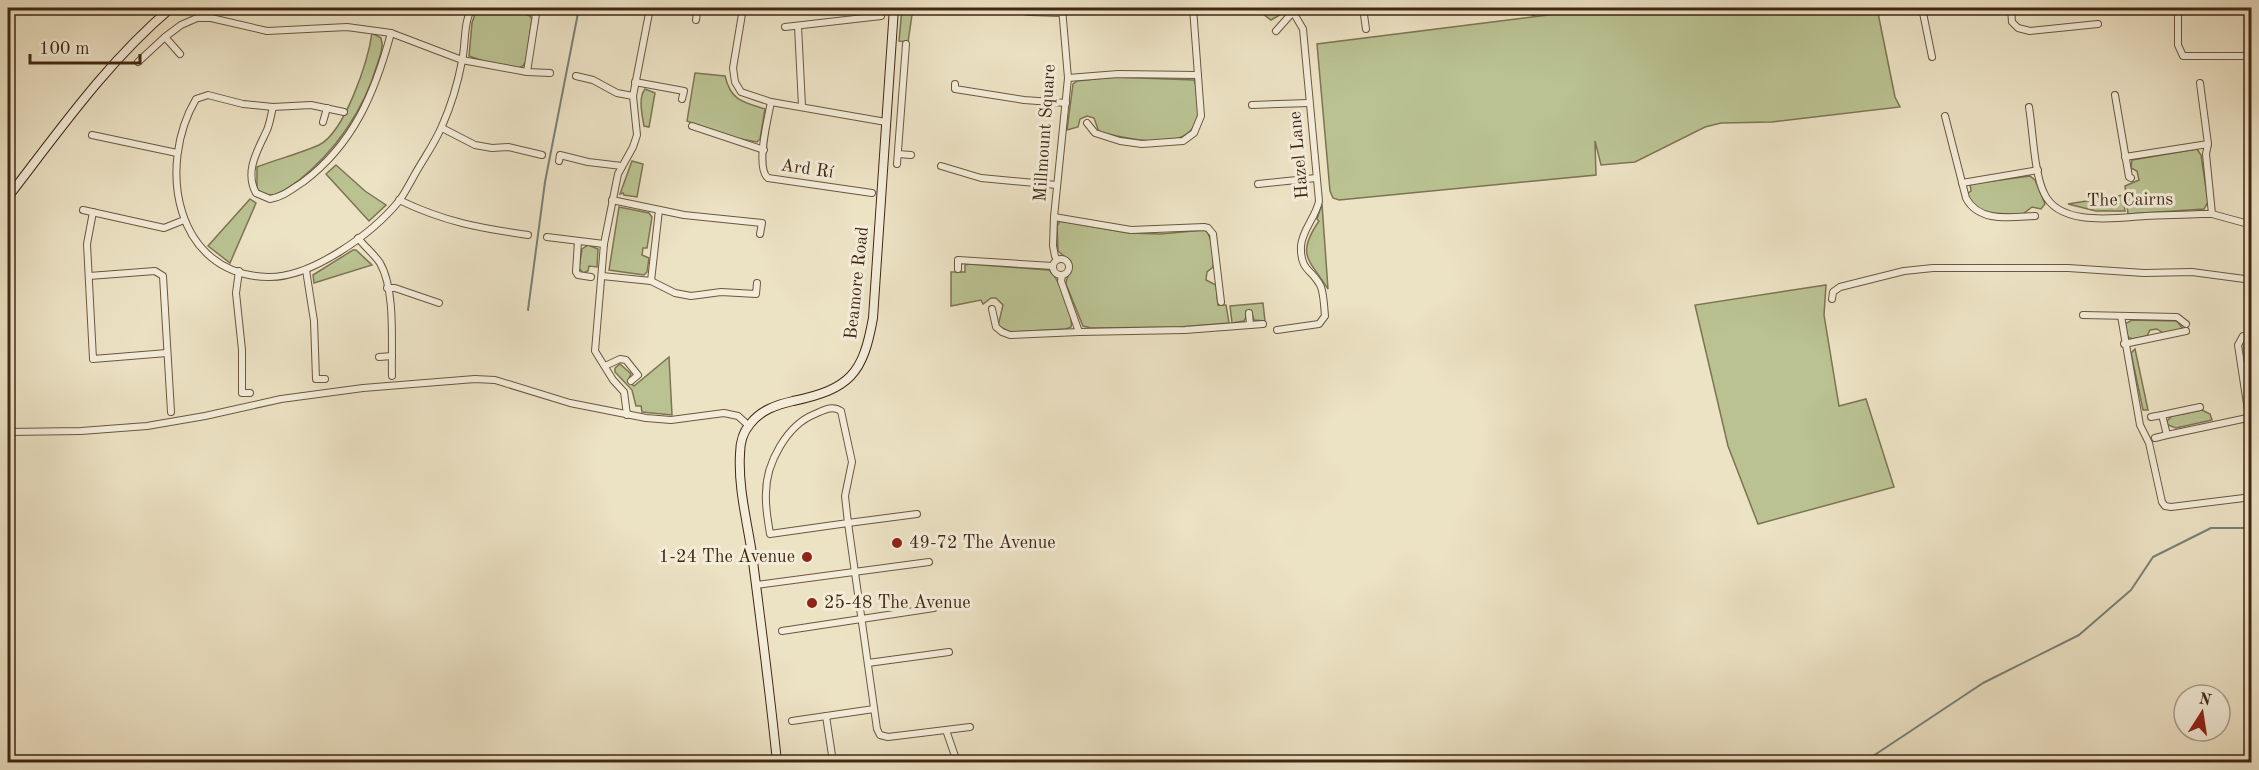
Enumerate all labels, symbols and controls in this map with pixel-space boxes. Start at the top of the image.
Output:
scale bar [30,27,140,65]
text: 100 m [39,40,90,58]
street label: Millmount Square [1031,64,1059,202]
street label: Hazel Lane [1286,110,1312,200]
street label: Ard Rí [779,156,835,182]
street label: The Cairns [2087,190,2174,210]
street label: Beamore Road [842,226,872,340]
place label: 49-72 The Avenue [909,534,1056,552]
marker: 49-72 The Avenue [890,536,904,550]
place label: 1-24 The Avenue [659,548,795,566]
marker: 1-24 The Avenue [800,550,814,564]
place label: 25-48 The Avenue [824,594,971,612]
marker: 25-48 The Avenue [805,596,819,610]
north arrow [2172,683,2232,743]
text: N [2197,691,2213,710]

